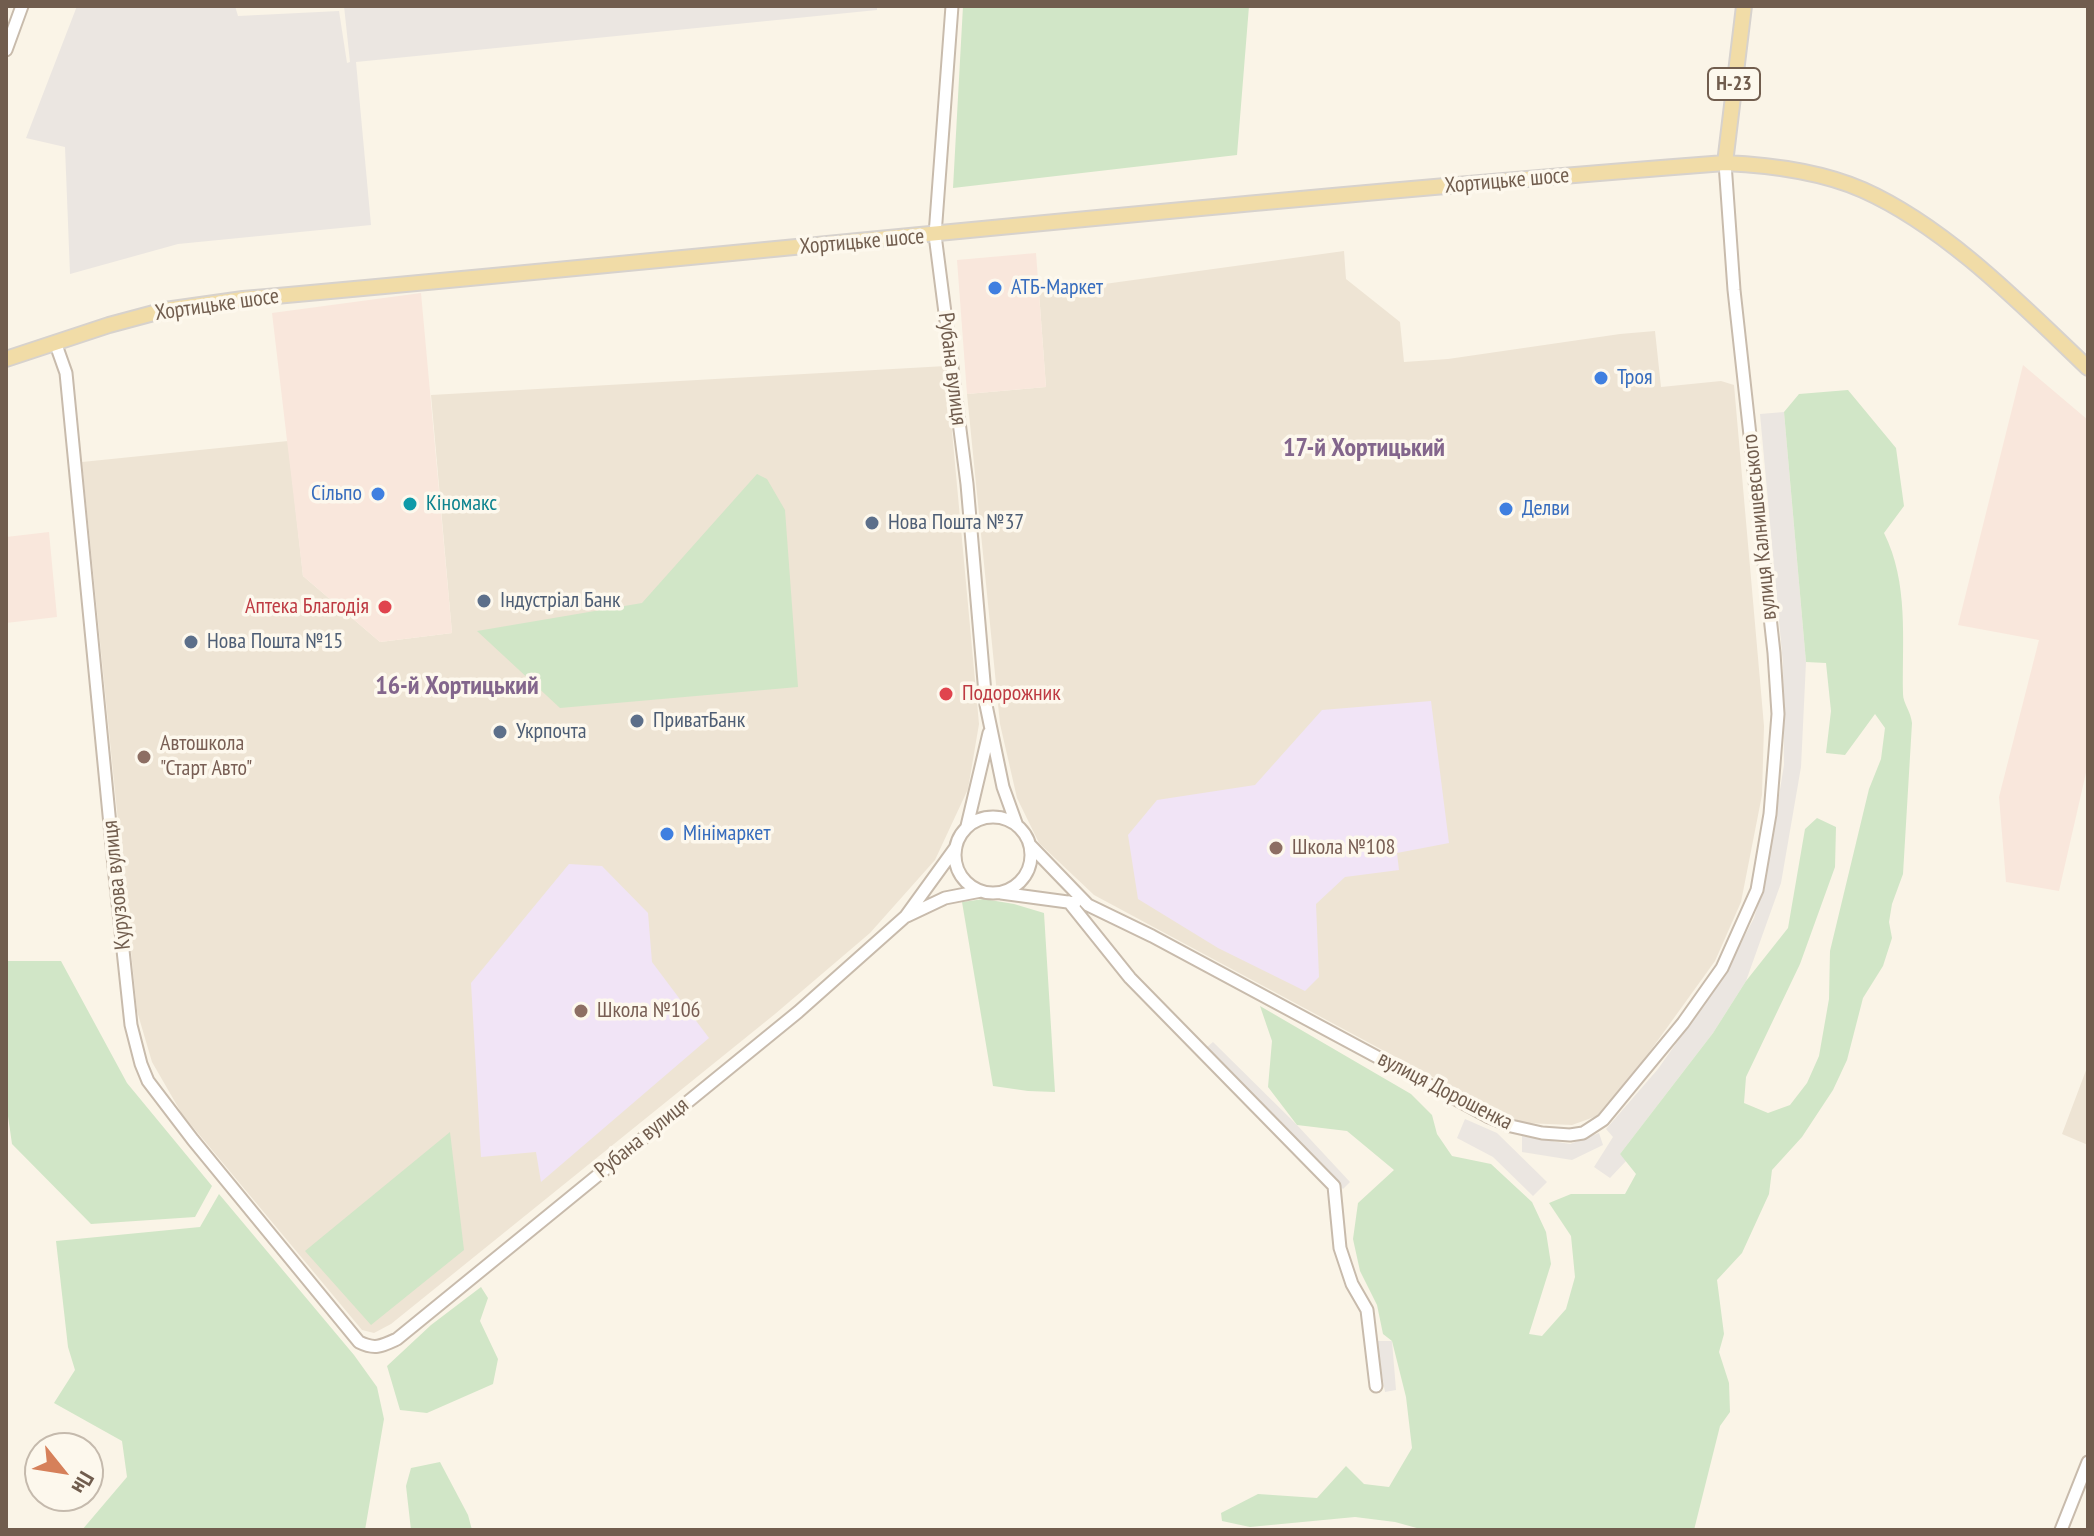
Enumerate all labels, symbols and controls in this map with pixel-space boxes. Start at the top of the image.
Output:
road number: Н-23 [1708,68,1760,100]
street label: Хортицьке шосе [1444,162,1570,200]
street label: Хортицьке шосе [799,223,925,261]
place label: АТБ-Маркет [1011,275,1103,301]
marker: АТБ-Маркет [986,279,1004,297]
street label: Хортицьке шосе [153,283,281,327]
street label: Рубана вулиця [932,311,972,427]
place label: Троя [1617,365,1652,391]
marker: Троя [1592,369,1610,387]
district label: 17-й Хортицький [1283,433,1445,465]
street label: вулиця Калнишевського [1737,433,1783,621]
place label: Сільпо [311,481,362,507]
marker: Сільпо [369,485,387,503]
place label: Кіномакс [426,491,497,517]
marker: Кіномакс [401,495,419,513]
place label: Делви [1522,496,1570,522]
marker: Делви [1497,500,1515,518]
place label: Нова Пошта №37 [888,510,1024,536]
marker: Нова Пошта №37 [863,514,881,532]
place label: Iндустрiал Банк [500,588,621,614]
marker: Iндустрiал Банк [475,592,493,610]
place label: Аптека Благодiя [245,594,369,620]
marker: Аптека Благодiя [376,598,394,616]
place label: Нова Пошта №15 [207,629,343,655]
marker: Нова Пошта №15 [182,633,200,651]
district label: 16-й Хортицький [375,671,539,703]
place label: Подорожник [962,681,1061,707]
marker: Подорожник [937,685,955,703]
place label: ПриватБанк [653,708,745,734]
marker: ПриватБанк [628,712,646,730]
place label: Укрпочта [516,719,587,745]
marker: Укрпочта [491,723,509,741]
place label: Автошкола "Старт Авто" [160,731,252,782]
marker: Автошкола "Старт Авто" [135,748,153,766]
street label: Курузова вулиця [97,819,137,951]
place label: Мiнiмаркет [683,821,770,847]
marker: Мiнiмаркет [658,825,676,843]
place label: Школа №108 [1292,835,1395,861]
marker: Школа №108 [1267,839,1285,857]
place label: Школа №106 [597,998,700,1024]
marker: Школа №106 [572,1002,590,1020]
street label: вулиця Дорошенка [1373,1046,1517,1136]
street label: Рубана вулиця [590,1092,694,1184]
north arrow [24,1432,104,1512]
text: Пн [66,1467,101,1499]

